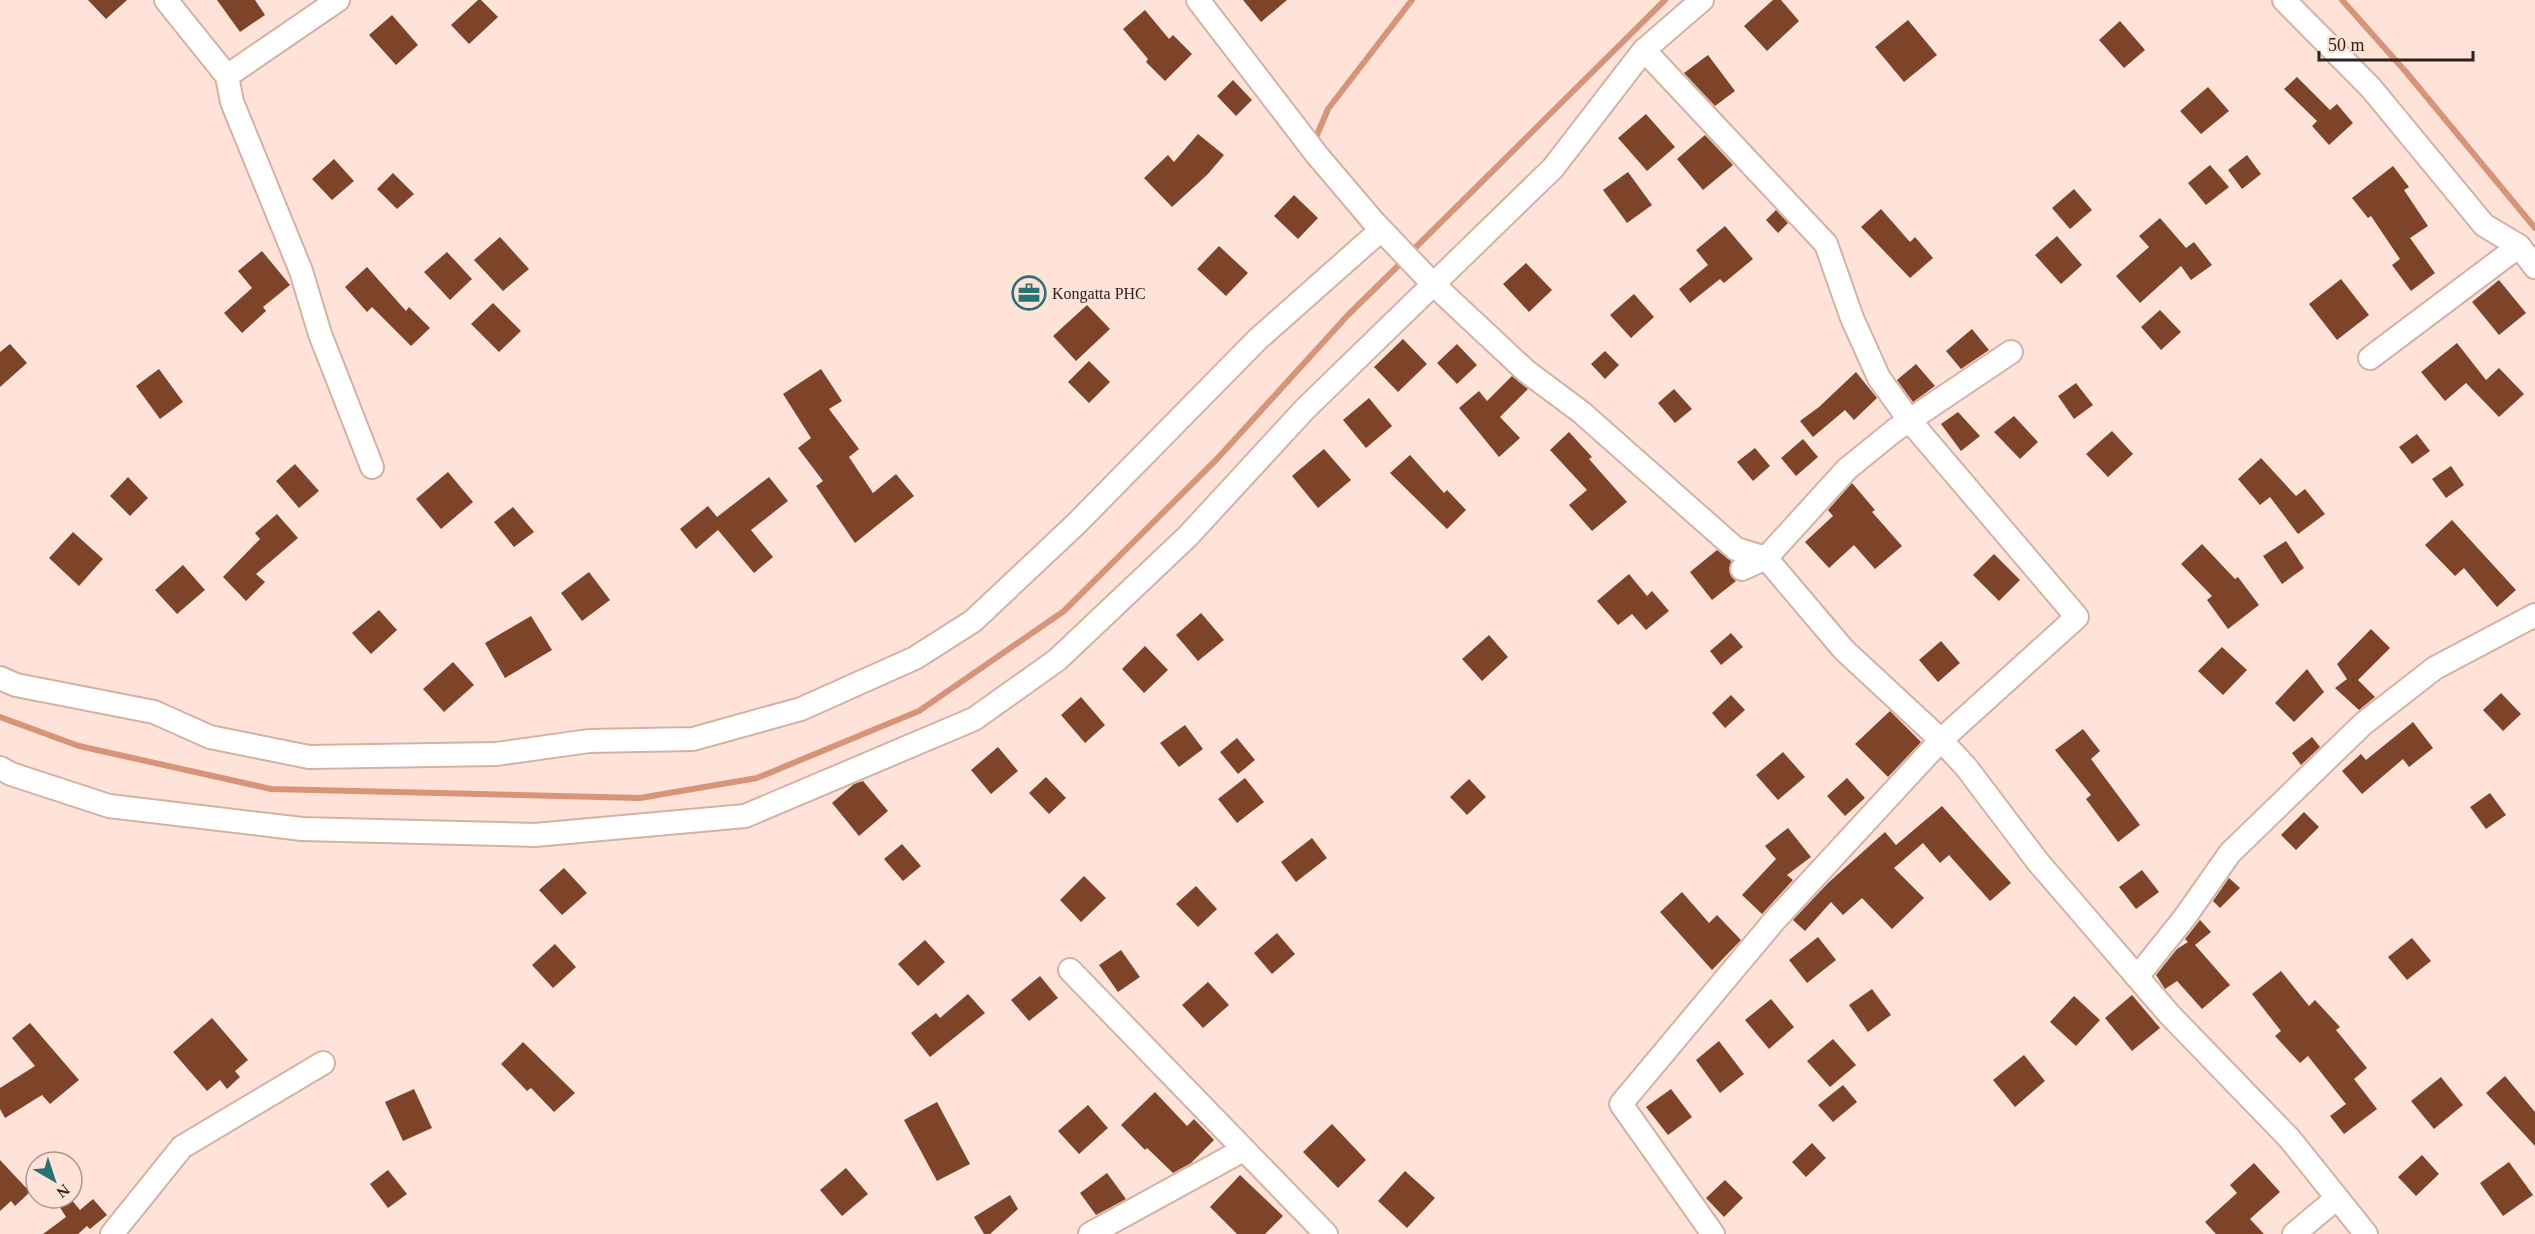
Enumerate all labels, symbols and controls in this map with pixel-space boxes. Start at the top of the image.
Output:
scale bar [2319,24,2474,62]
text: 50 m [2328,35,2365,55]
office icon: Kongatta PHC [1011,275,1047,311]
place label: Kongatta PHC [1052,285,1146,303]
north arrow [24,1150,84,1210]
text: N [53,1181,73,1202]

